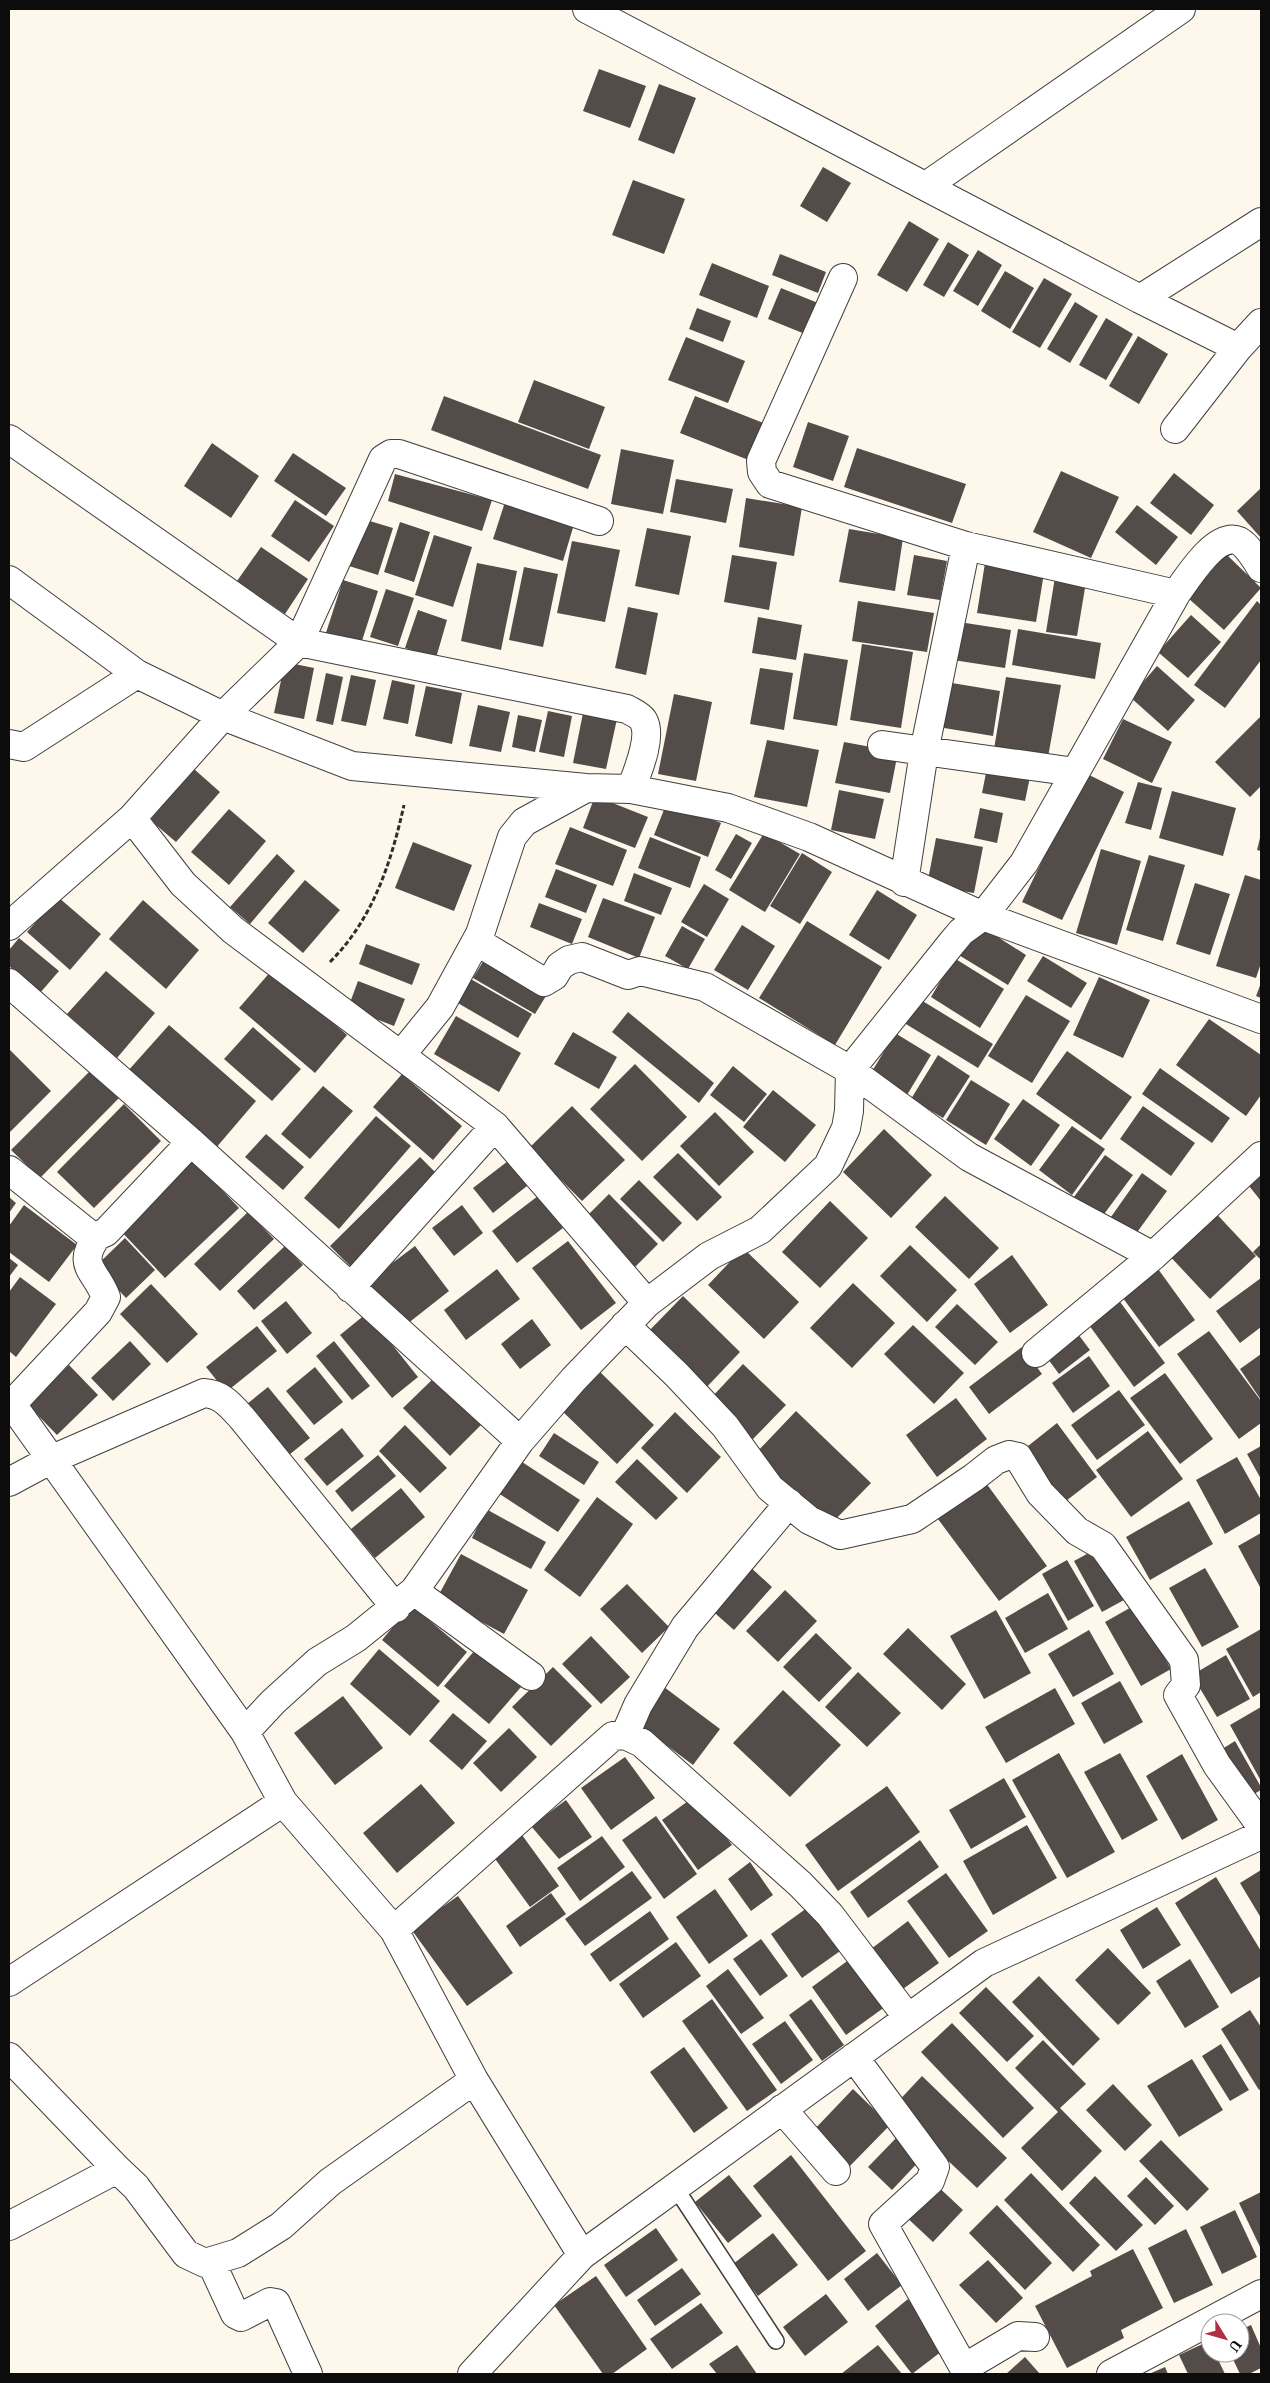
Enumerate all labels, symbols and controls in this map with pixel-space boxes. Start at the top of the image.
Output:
north arrow [1200,2313,1250,2363]
text: U [1225,2336,1247,2356]

